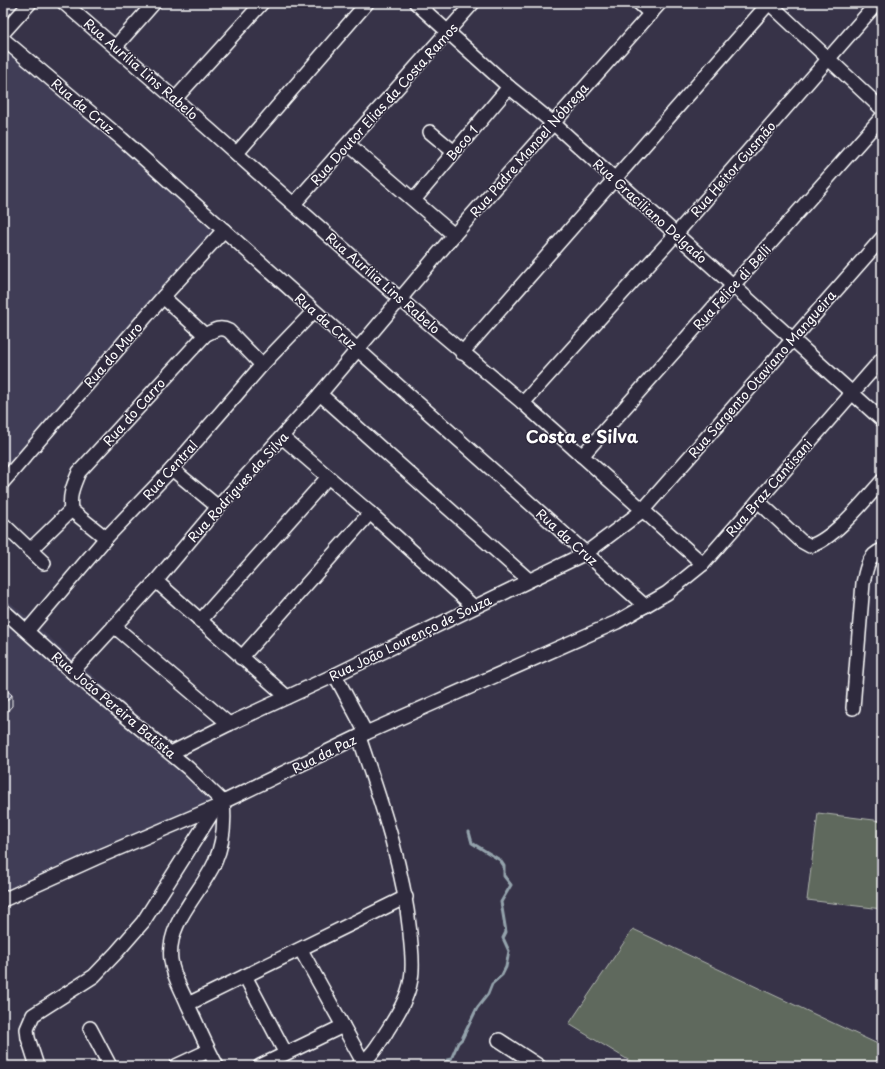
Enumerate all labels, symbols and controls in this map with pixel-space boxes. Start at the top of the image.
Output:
street label: Rua Aurília Lins Rabelo [80,14,203,124]
street label: Rua Doutor Elias da Costa Ramos [306,18,462,189]
street label: Rua da Cruz [48,74,119,138]
street label: Rua Padre Manoel Nóbrega [465,78,593,221]
street label: Rua Heitor Gusmão [686,117,779,221]
street label: Beco 1 [441,121,482,164]
street label: Rua Graciliano Delgado [589,154,712,267]
street label: Rua Aurília Lins Rabelo [322,228,445,338]
street label: Rua Felice di Belli [688,240,775,333]
street label: Rua Sargento Otaviano Mangueira [683,285,840,462]
street label: Rua da Cruz [291,288,362,353]
street label: Rua do Muro [79,318,146,391]
street label: Rua do Carro [98,374,169,450]
district label: Costa e Silva [526,423,639,449]
street label: Rua Rodrigues da Silva [183,427,292,546]
street label: Rua Braz Cantisani [721,435,816,540]
street label: Rua Central [138,436,201,504]
street label: Rua da Cruz [532,504,602,569]
street label: Rua João Lourenço de Souza [325,589,495,685]
street label: Rua João Pereira Batista [48,647,181,763]
street label: Rua da Paz [289,730,359,777]

